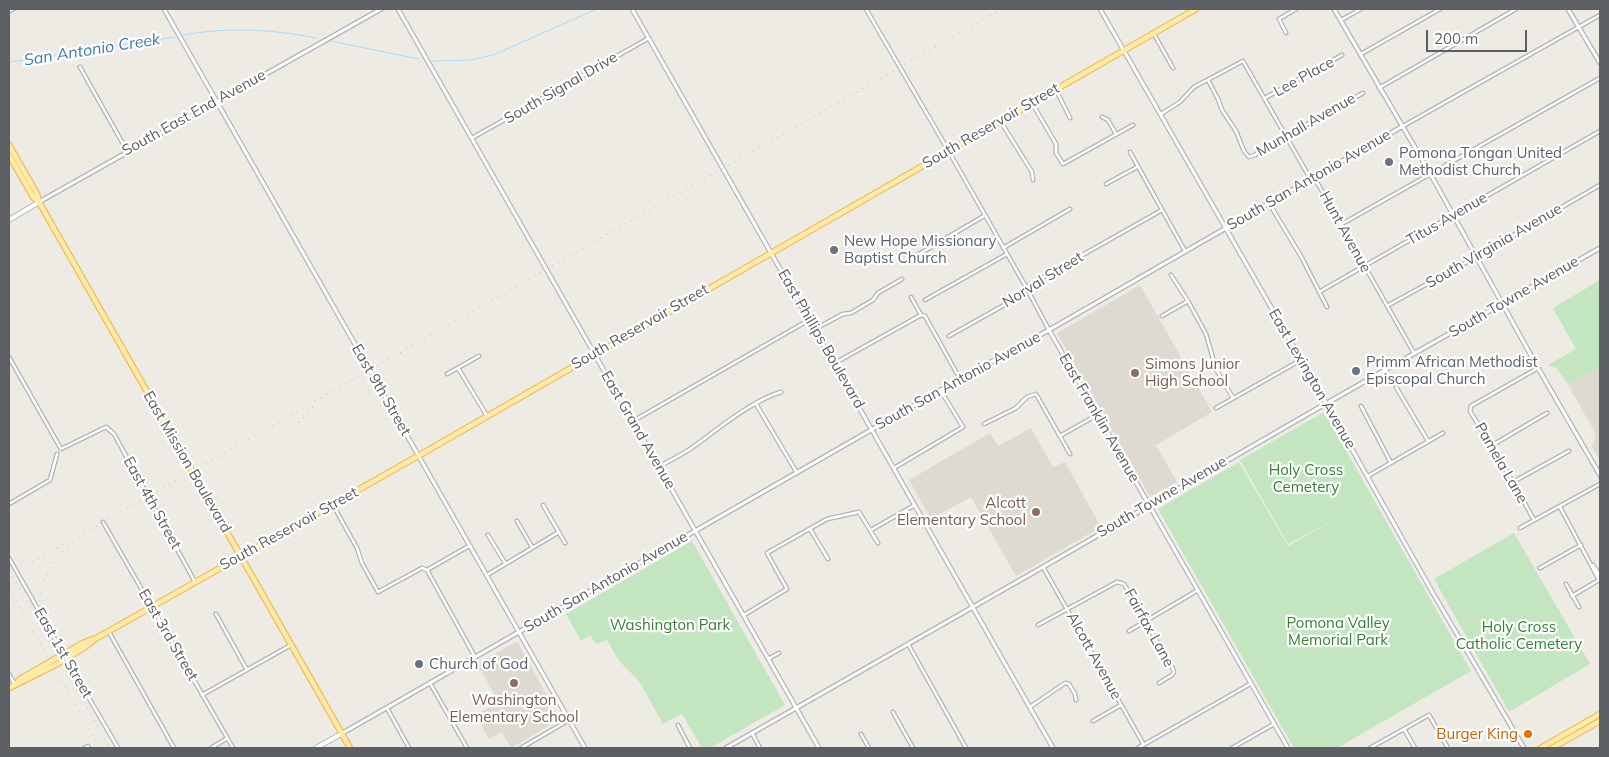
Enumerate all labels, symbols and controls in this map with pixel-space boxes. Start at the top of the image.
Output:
scale bar [1429,20,1530,52]
text: 200 m [1434,29,1478,48]
water label: San Antonio Creek [22,30,162,70]
street label: South Signal Drive [501,48,621,128]
street label: Lee Place [1271,53,1337,101]
street label: South East End Avenue [119,66,269,160]
street label: South Reservoir Street [919,79,1063,173]
street label: Munhall Avenue [1253,89,1359,161]
street label: South San Antonio Avenue [1224,126,1394,234]
place label: Pomona Tongan United Methodist Church [1399,144,1562,179]
marker: Pomona Tongan United Methodist Church [1383,156,1395,168]
street label: Hunt Avenue [1315,188,1375,276]
street label: Titus Avenue [1403,189,1491,249]
street label: South Virginia Avenue [1423,200,1565,292]
place label: New Hope Missionary Baptist Church [844,232,996,267]
marker: New Hope Missionary Baptist Church [828,244,840,256]
street label: Norval Street [999,248,1087,312]
street label: South Towne Avenue [1446,252,1582,342]
street label: East Phillips Boulevard [774,266,868,412]
street label: South Reservoir Street [568,280,712,374]
street label: East Lexington Avenue [1265,306,1359,452]
street label: South San Antonio Avenue [872,328,1044,434]
street label: East 9th Street [348,341,414,439]
street label: East Franklin Avenue [1055,350,1143,486]
place label: Primm African Methodist Episcopal Church [1366,353,1538,388]
place label: Simons Junior High School [1145,355,1240,390]
marker: Primm African Methodist Episcopal Church [1350,365,1362,377]
marker: Simons Junior High School [1129,367,1141,379]
street label: East Grand Avenue [597,368,679,492]
street label: East Mission Boulevard [139,388,235,536]
street label: Pamela Lane [1471,419,1531,507]
street label: South Towne Avenue [1094,452,1230,542]
street label: East 4th Street [119,454,185,552]
park label: Holy Cross Cemetery [1269,461,1343,496]
street label: South Reservoir Street [217,484,361,574]
place label: Alcott Elementary School [897,494,1026,529]
marker: Alcott Elementary School [1030,506,1042,518]
street label: South San Antonio Avenue [521,528,691,636]
street label: East 3rd Street [134,586,202,684]
street label: Fairfax Lane [1120,586,1178,670]
street label: East 1st Street [30,605,96,701]
street label: Alcott Avenue [1063,609,1125,703]
park label: Pomona Valley Memorial Park [1286,614,1390,649]
park label: Washington Park [610,616,730,634]
park label: Holy Cross Catholic Cemetery [1456,618,1582,653]
place label: Church of God [429,655,528,673]
marker: Church of God [413,658,425,670]
marker: Washington Elementary School [508,677,520,689]
place label: Washington Elementary School [450,691,578,726]
place label: Burger King [1436,725,1518,743]
marker: Burger King [1522,728,1534,740]

